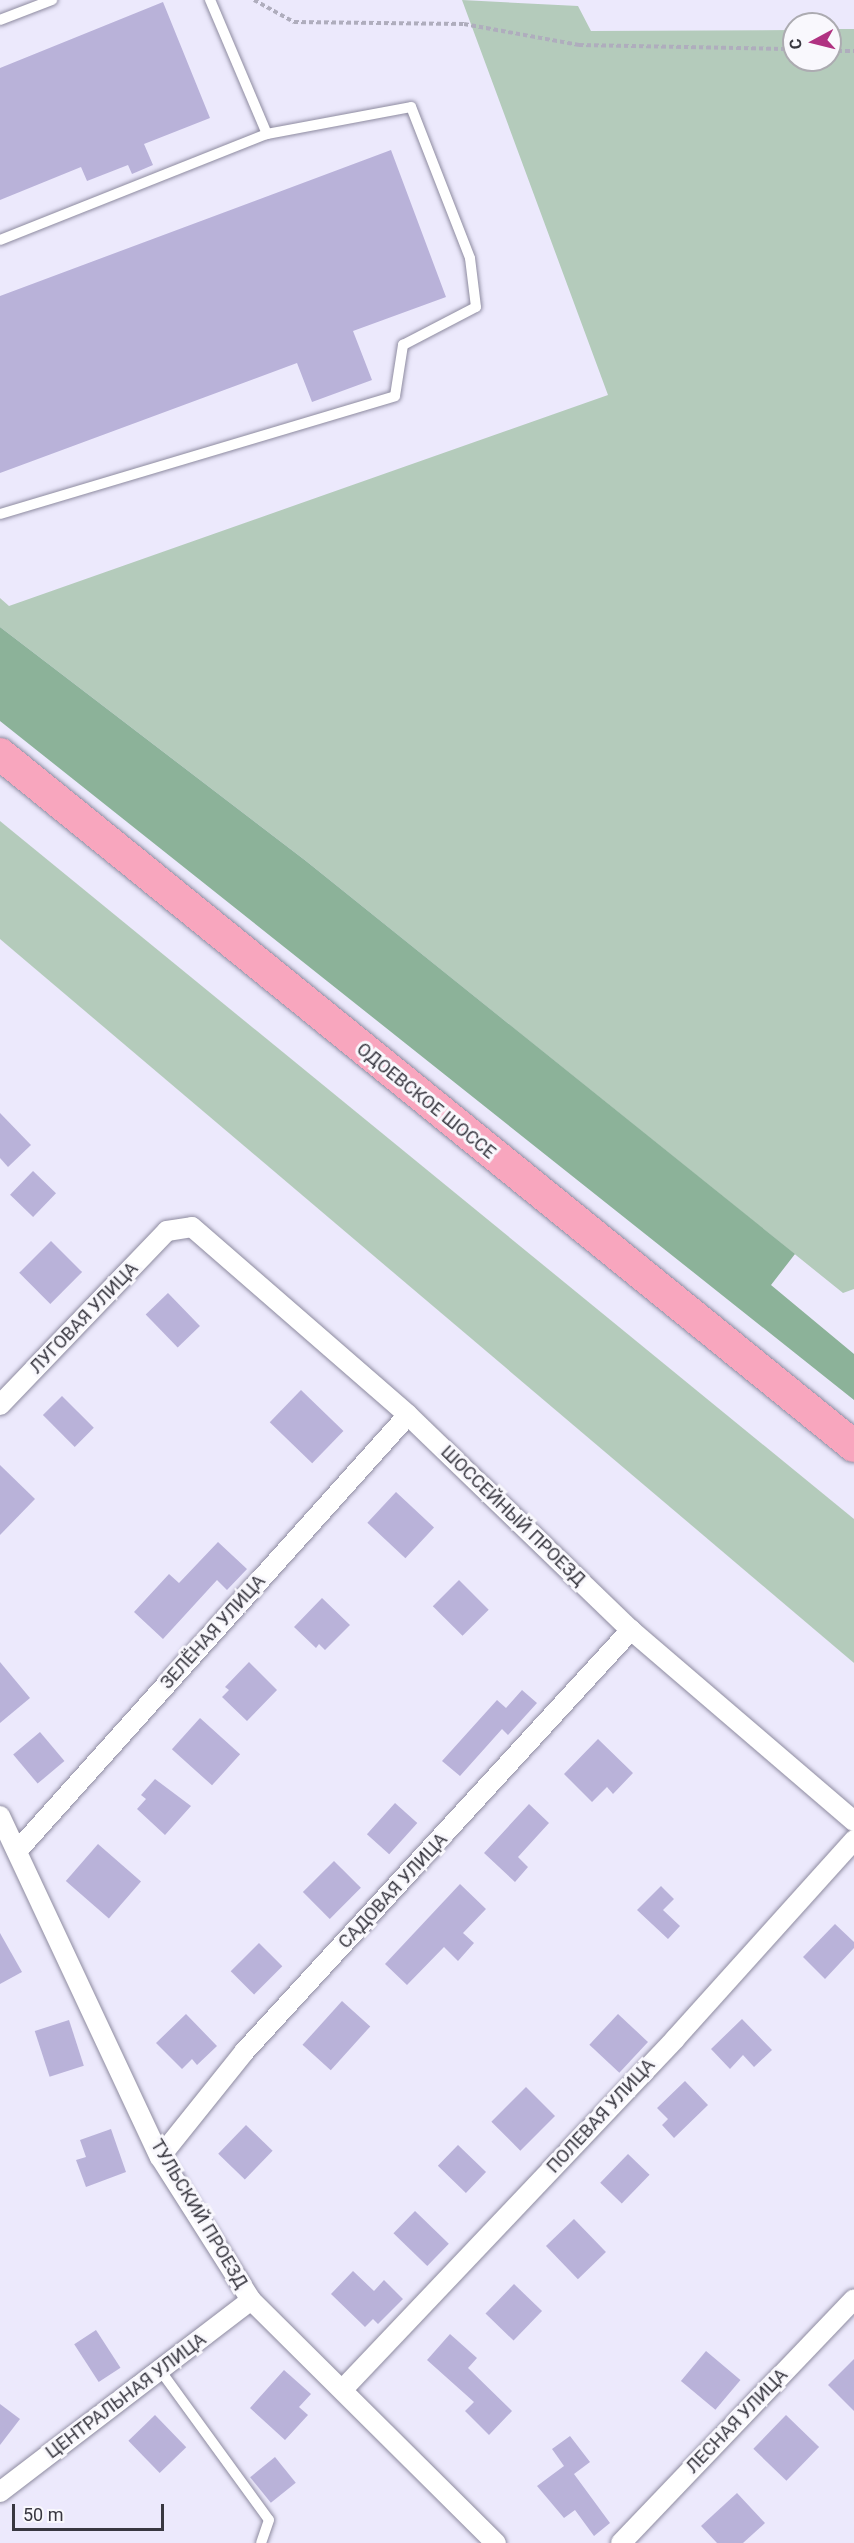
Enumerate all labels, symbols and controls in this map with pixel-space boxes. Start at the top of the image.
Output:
north arrow [782,12,842,72]
text: С [786,38,806,50]
street label: ОДОЕВСКОЕ ШОССЕ [352,1038,500,1164]
street label: ЛУГОВАЯ УЛИЦА [25,1258,143,1378]
street label: ШОССЕЙНЫЙ ПРОЕЗД [436,1441,590,1591]
street label: ЗЕЛЁНАЯ УЛИЦА [156,1571,270,1693]
street label: САДОВАЯ УЛИЦА [334,1829,452,1953]
street label: ПОЛЕВАЯ УЛИЦА [543,2054,659,2178]
street label: ТУЛЬСКИЙ ПРОЕЗД [146,2136,252,2292]
street label: ЦЕНТРАЛЬНАЯ УЛИЦА [42,2329,210,2463]
street label: ЛЕСНАЯ УЛИЦА [682,2364,792,2478]
scale bar [15,2492,166,2530]
text: 50 m [23,2504,63,2525]

